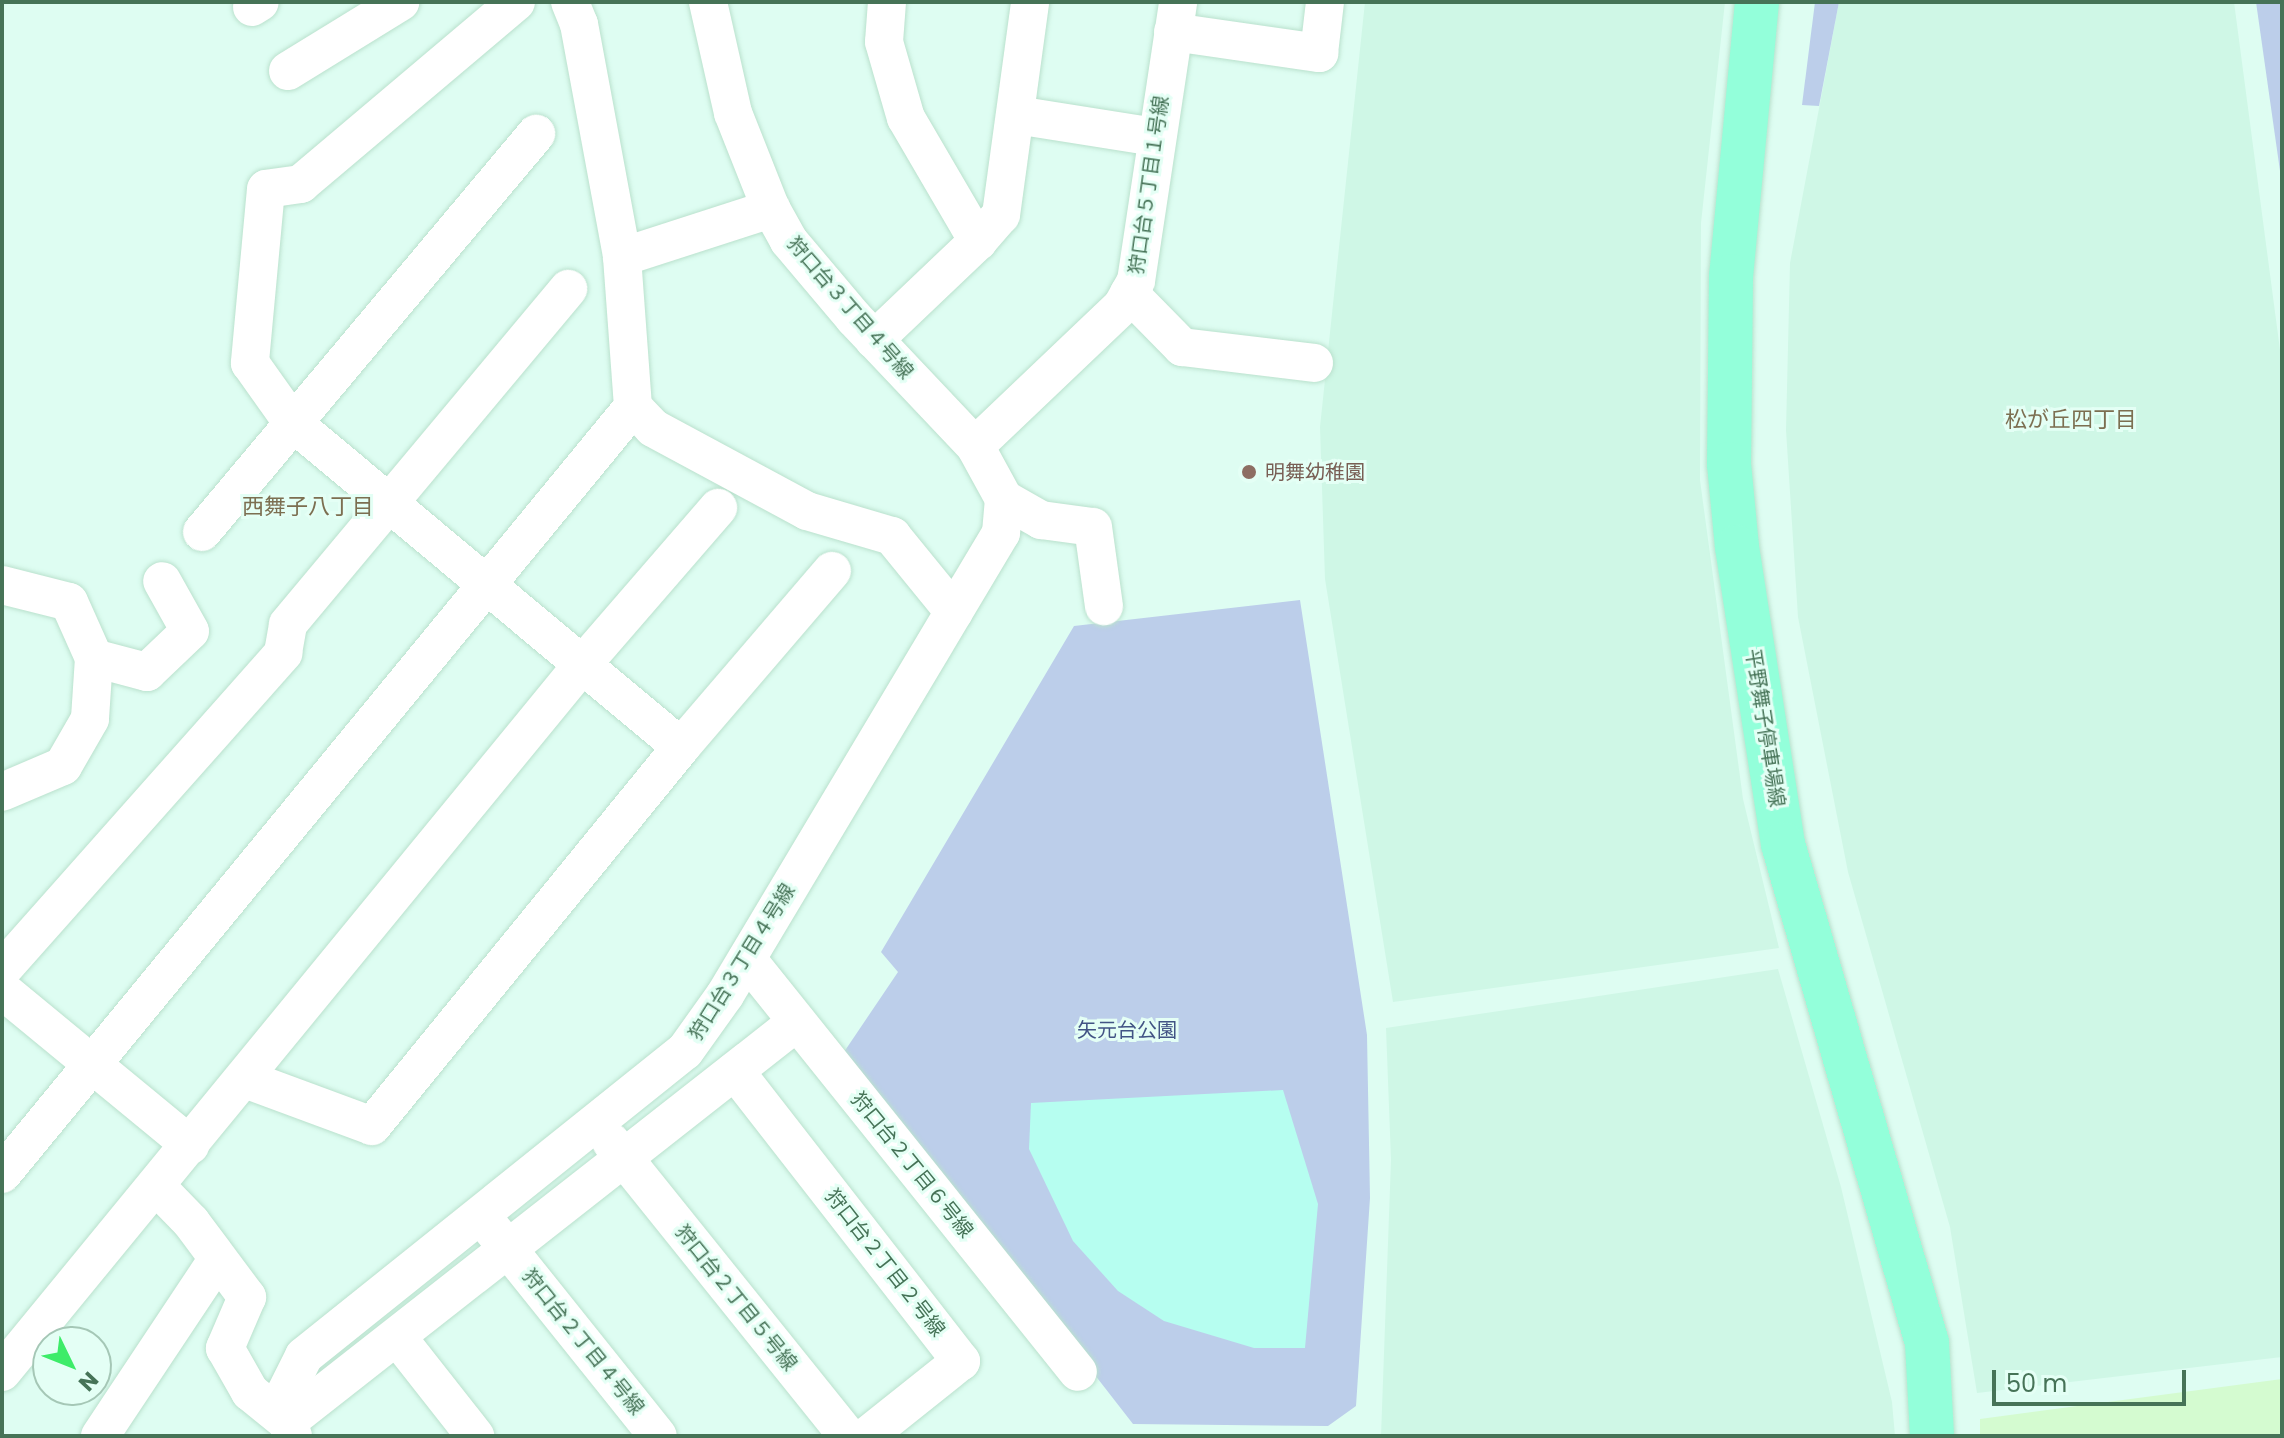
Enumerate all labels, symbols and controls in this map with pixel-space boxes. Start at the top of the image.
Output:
street label: 狩口台５丁目１号線 [1125,94,1173,276]
street label: 狩口台３丁目４号線 [782,232,918,384]
district label: 松が丘四丁目 [2005,407,2137,433]
place label: 明舞幼稚園 [1265,460,1365,484]
marker: 明舞幼稚園 [1240,463,1258,481]
district label: 西舞子八丁目 [242,494,374,520]
street label: 平野舞子停車場線 [1741,647,1789,809]
street label: 狩口台３丁目４号線 [684,879,800,1045]
park label: 矢元台公園 [1077,1018,1177,1042]
street label: 狩口台２丁目６号線 [846,1088,978,1242]
street label: 狩口台２丁目２号線 [820,1185,950,1341]
street label: 狩口台２丁目５号線 [670,1221,802,1375]
street label: 狩口台２丁目４号線 [517,1265,649,1419]
north arrow [32,1326,112,1406]
scale bar [1996,1354,2190,1404]
text: N [71,1365,105,1398]
text: 50 m [2006,1367,2067,1400]

